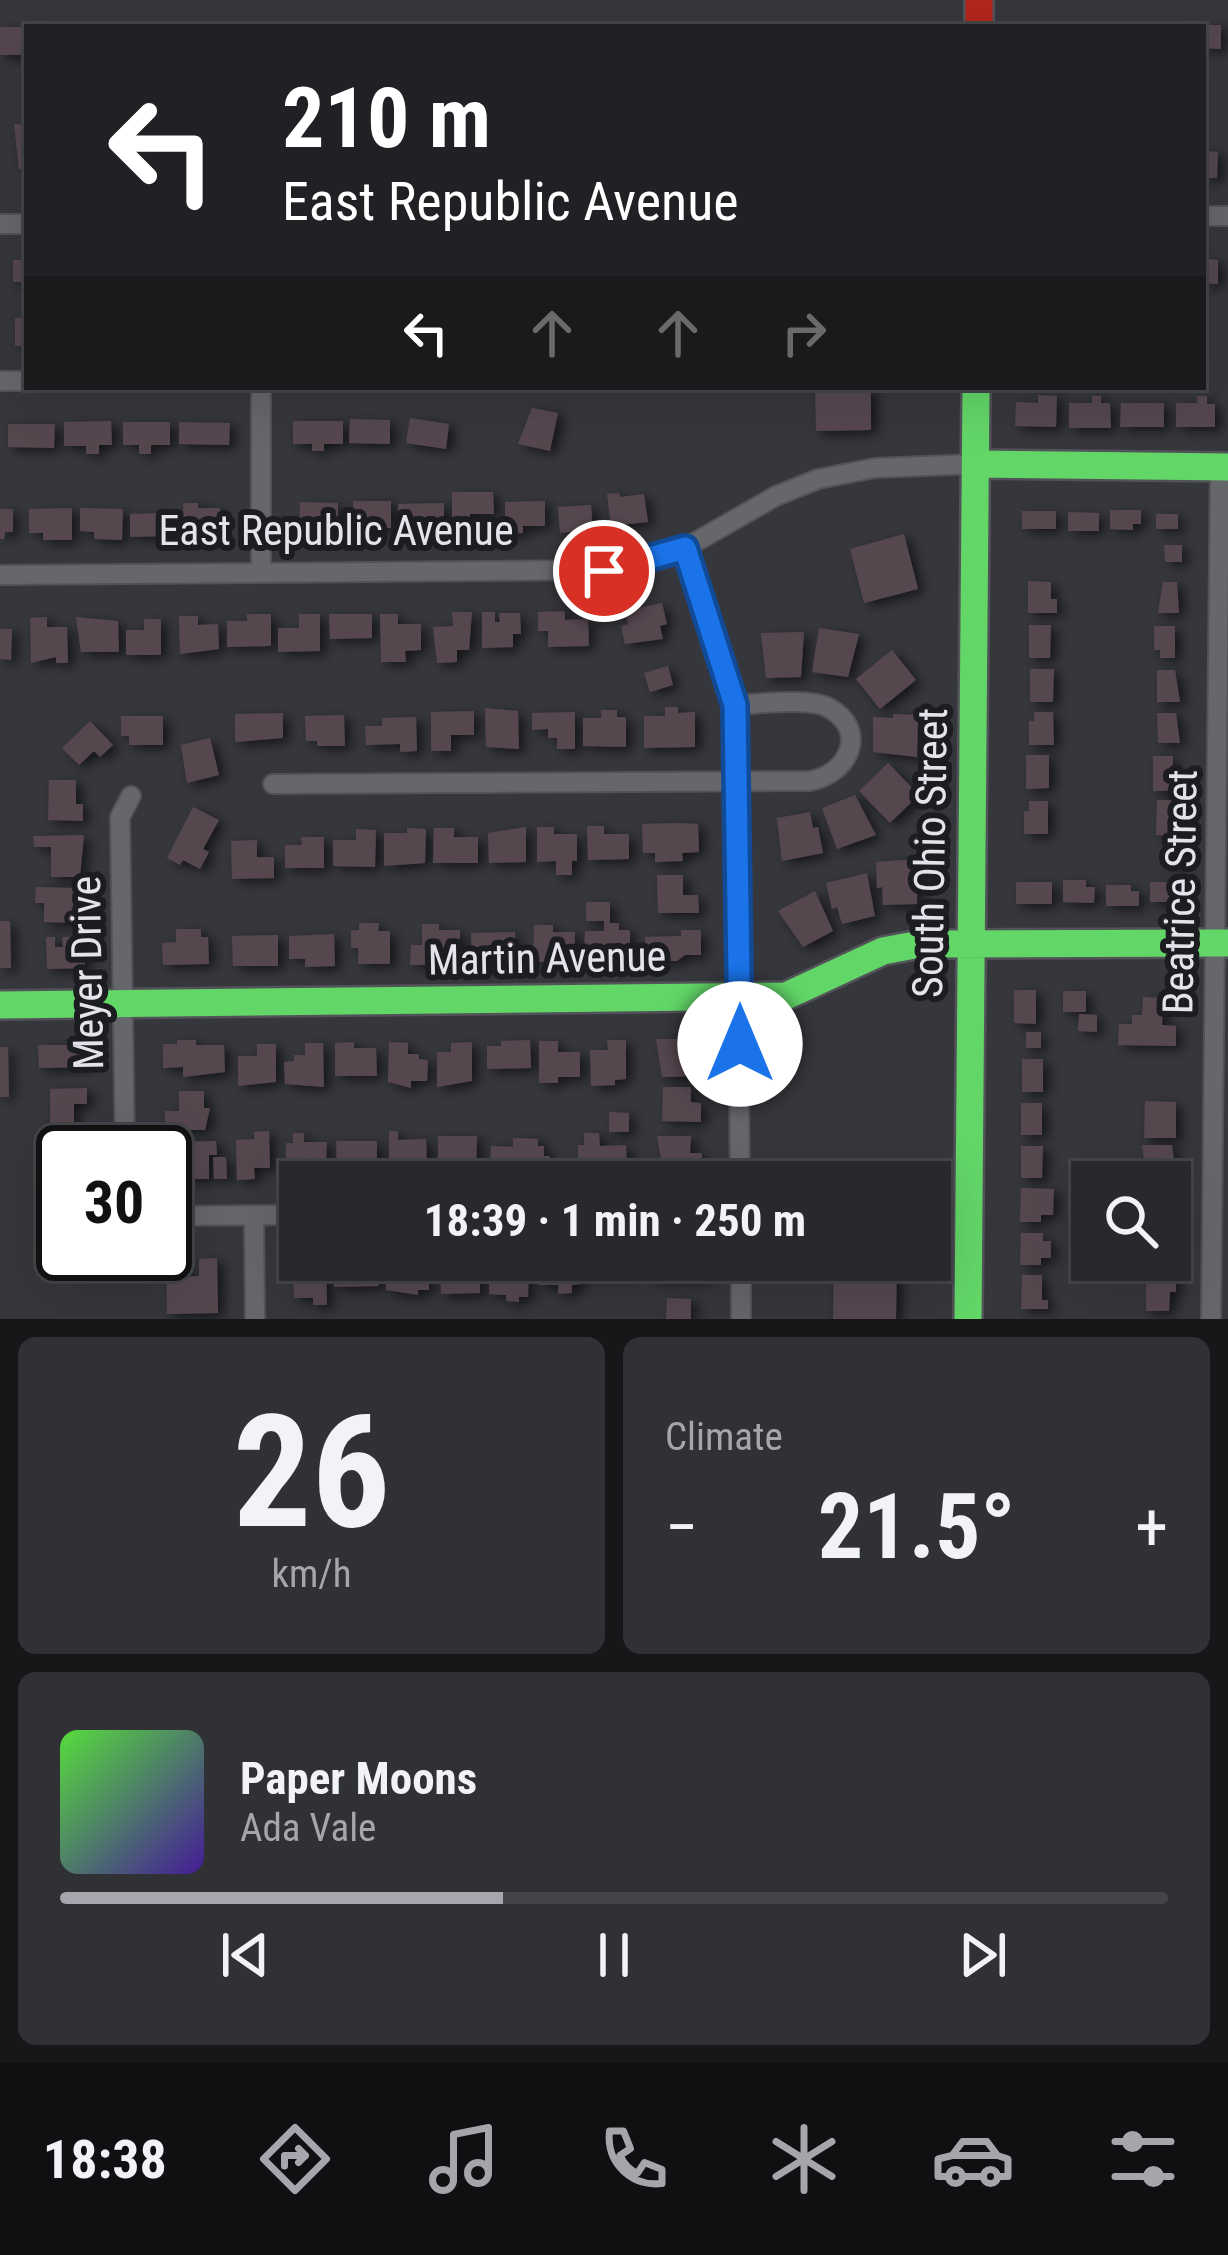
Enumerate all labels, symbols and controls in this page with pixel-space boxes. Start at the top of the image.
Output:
text: 210 m [282,69,491,168]
icon: left [84,72,240,228]
text: East Republic Avenue [282,170,739,233]
icon: left [393,300,459,366]
icon: ahead [519,300,585,366]
icon: ahead [645,300,711,366]
icon: right [771,300,837,366]
street label: East Republic Avenue [158,506,514,555]
pin [553,520,655,622]
icon: arrive [571,538,637,604]
street label: South Ohio Street [903,708,957,998]
street label: Beatrice Street [1153,769,1207,1015]
street label: Meyer Drive [61,875,113,1071]
street label: Martin Avenue [427,931,667,985]
position arrow [677,981,803,1107]
speed limit sign: 30 [36,1125,192,1281]
map controls [1071,1161,1191,1281]
button: search [1071,1161,1191,1281]
text: 18:39 · 1 min · 250 m [424,1194,806,1247]
text: 26 [233,1381,390,1564]
text: Climate [665,1414,783,1460]
text: 21.5° [818,1475,1015,1580]
text: − [665,1489,698,1566]
text: + [1135,1489,1168,1566]
text: km/h [271,1551,352,1597]
text: Paper Moons [240,1752,477,1805]
text: Ada Vale [240,1805,376,1851]
icon: previous [212,1922,278,1988]
icon: pause [581,1922,647,1988]
icon: next [950,1922,1016,1988]
icon: directions [253,2117,337,2201]
icon: music [422,2117,506,2201]
icon: phone [592,2117,676,2201]
icon: climate [762,2117,846,2201]
icon: car [931,2117,1015,2201]
icon: filters [1101,2117,1185,2201]
text: 18:38 [43,2128,167,2191]

